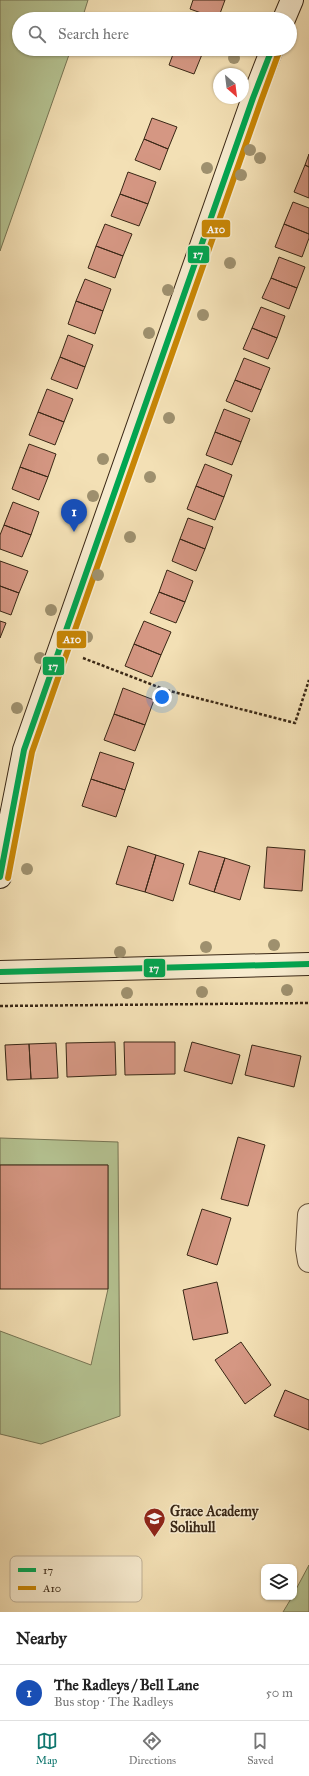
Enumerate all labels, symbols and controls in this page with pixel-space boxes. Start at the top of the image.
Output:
search box [12,12,297,56]
icon: search [26,23,48,45]
text: Search here [58,25,129,43]
north arrow [213,68,249,104]
line badge: A10 [201,219,231,238]
text: A10 [206,223,226,236]
line badge: 17 [187,245,210,264]
text: 17 [193,248,203,261]
pin: 1 [61,499,87,532]
line badge: A10 [56,630,87,649]
text: A10 [62,633,82,646]
line badge: 17 [42,656,65,676]
text: 17 [48,660,58,673]
your location [152,687,172,707]
line badge: 17 [143,958,166,978]
text: 17 [149,962,159,975]
place label: Grace Academy Solihull [170,1503,260,1536]
school or university icon: Grace Academy Solihull [141,1506,167,1539]
legend [10,1556,142,1602]
text: 17 [43,1564,53,1577]
map controls [261,1564,297,1600]
button: layers [261,1564,297,1600]
text: A10 [42,1582,61,1595]
text: Nearby [16,1628,67,1649]
text: The Radleys / Bell Lane [54,1676,199,1694]
text: 1 [26,1685,32,1701]
text: 50 m [266,1685,293,1701]
text: Bus stop · The Radleys [54,1694,173,1710]
tab: Map [36,1730,58,1767]
tab: Directions [129,1730,176,1767]
tab: Saved [247,1730,273,1767]

